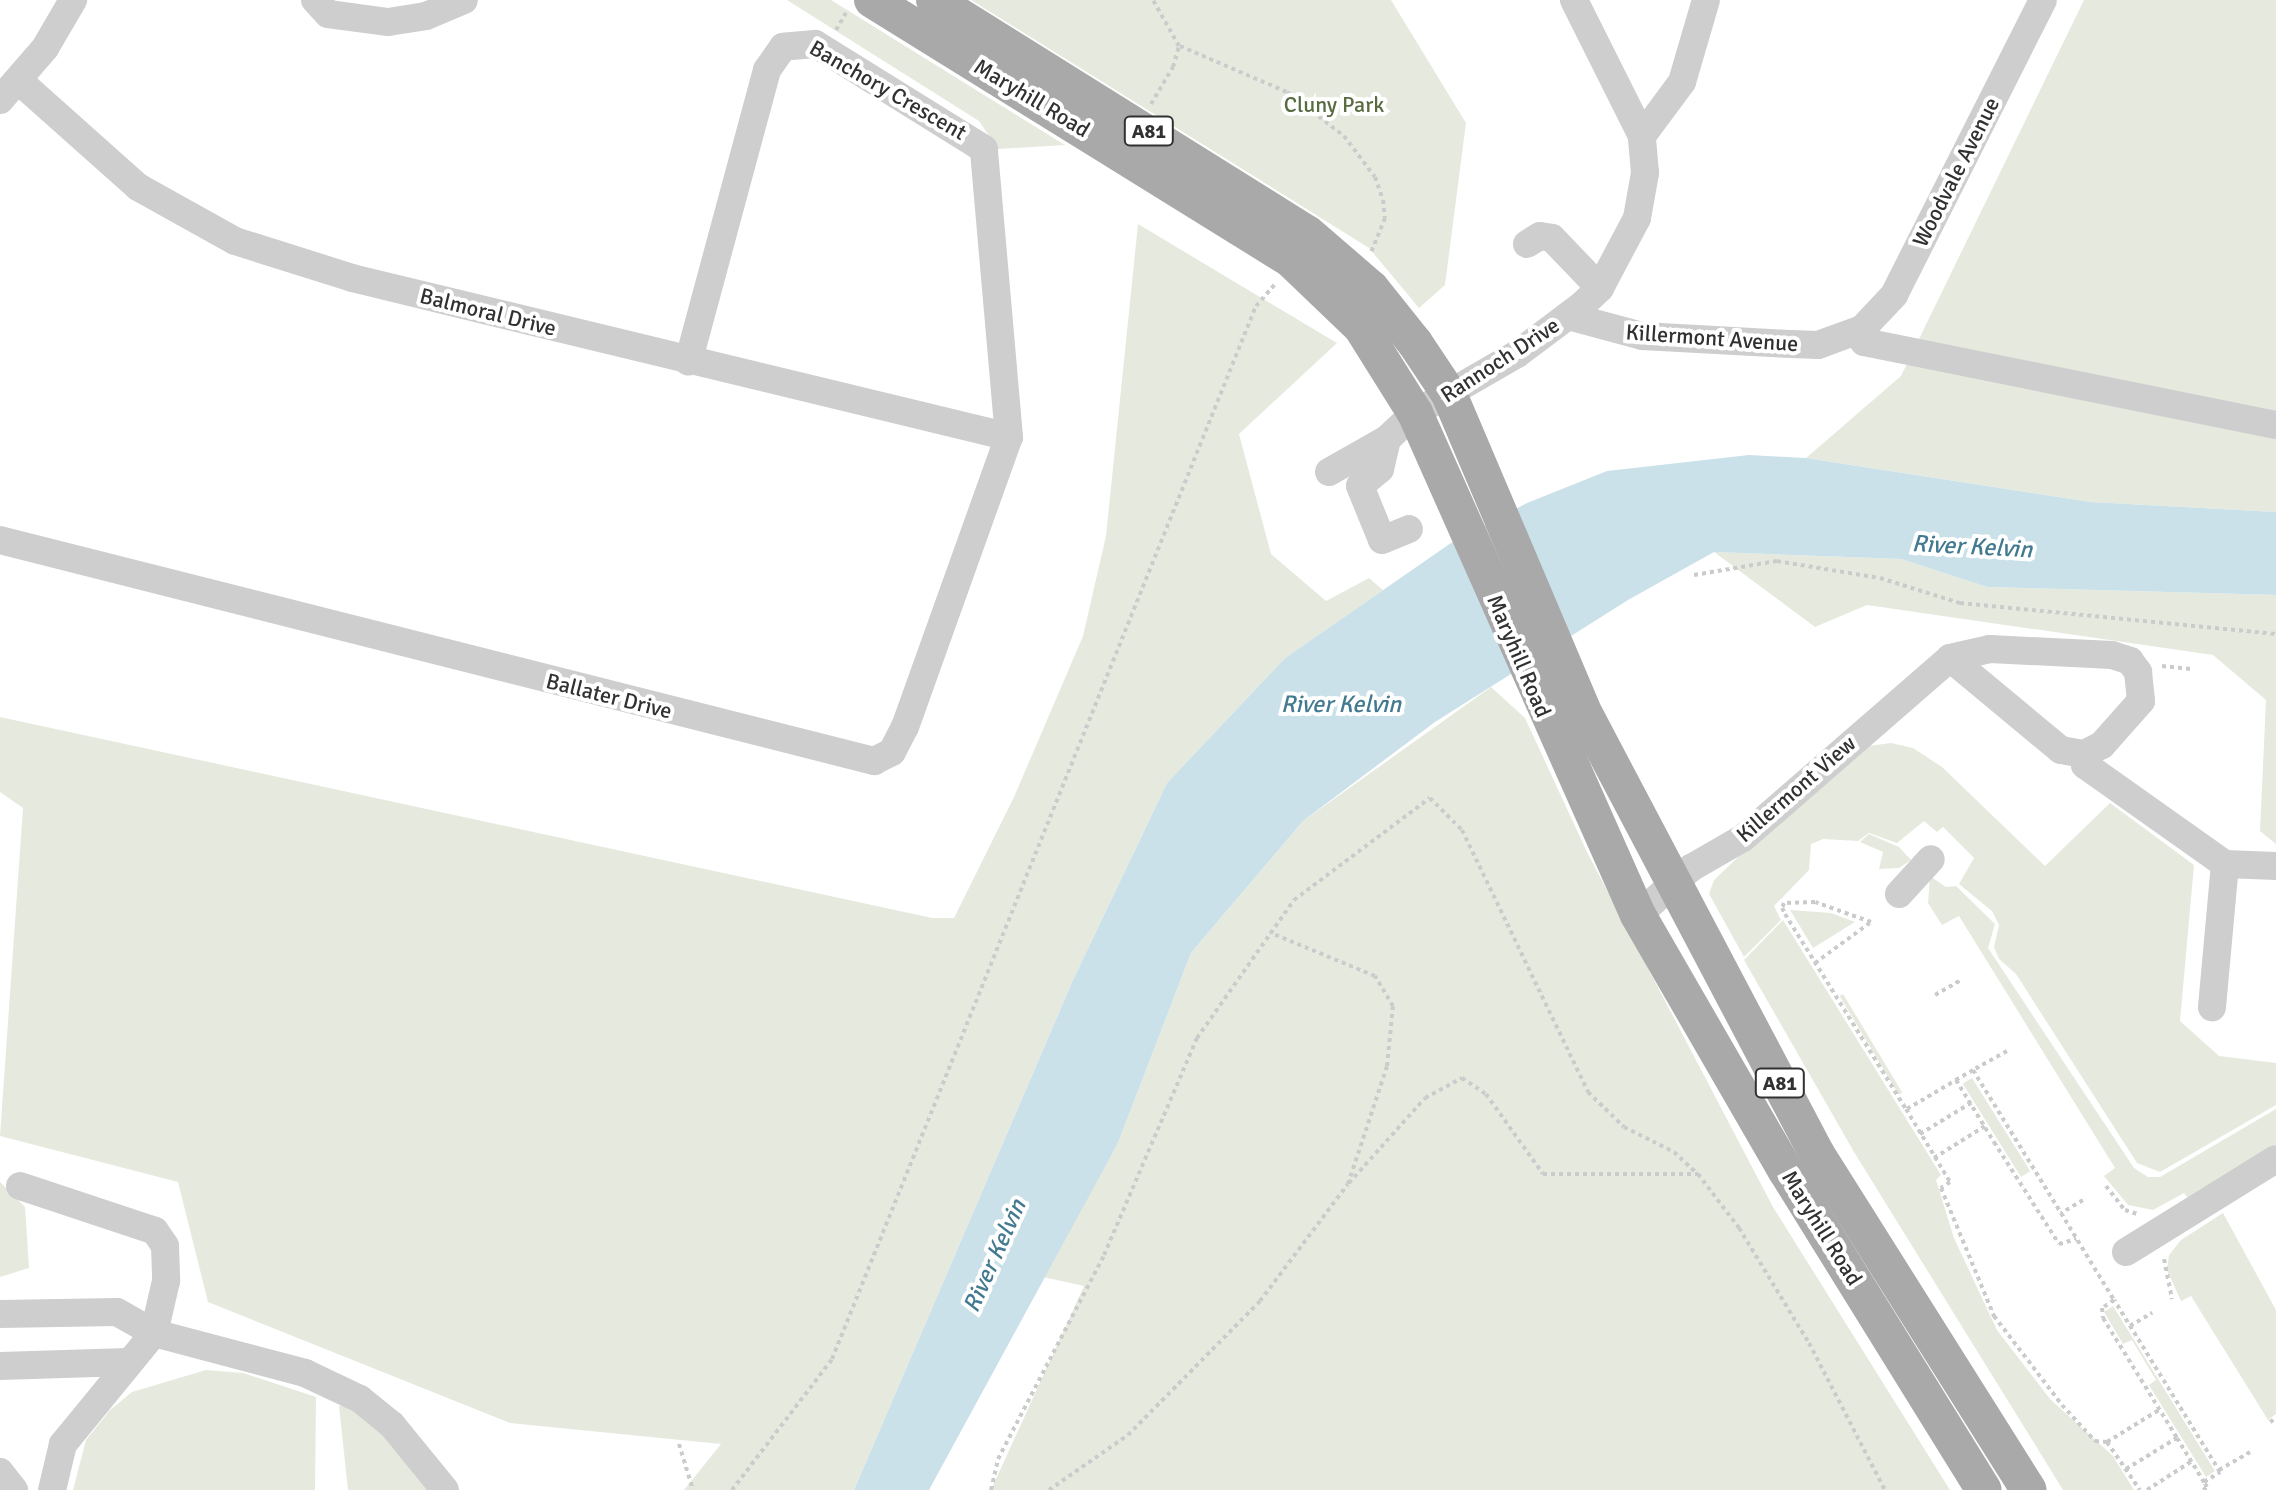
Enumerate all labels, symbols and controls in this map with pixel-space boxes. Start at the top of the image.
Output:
street label: Banchory Crescent [805,34,971,146]
street label: Maryhill Road [969,53,1095,143]
park label: Cluny Park [1284,92,1384,118]
street label: Woodvale Avenue [1907,93,2005,251]
road number: A81 [1123,115,1175,147]
street label: Balmoral Drive [417,282,559,342]
street label: Rannoch Drive [1436,312,1564,408]
street label: Killermont Avenue [1625,319,1799,357]
water label: River Kelvin [1911,529,2033,565]
street label: Maryhill Road [1481,591,1557,721]
street label: Ballater Drive [543,668,675,724]
water label: River Kelvin [1281,691,1401,719]
street label: Killermont View [1731,730,1861,848]
road number: A81 [1754,1067,1806,1099]
street label: Maryhill Road [1776,1166,1868,1290]
water label: River Kelvin [957,1195,1033,1317]

